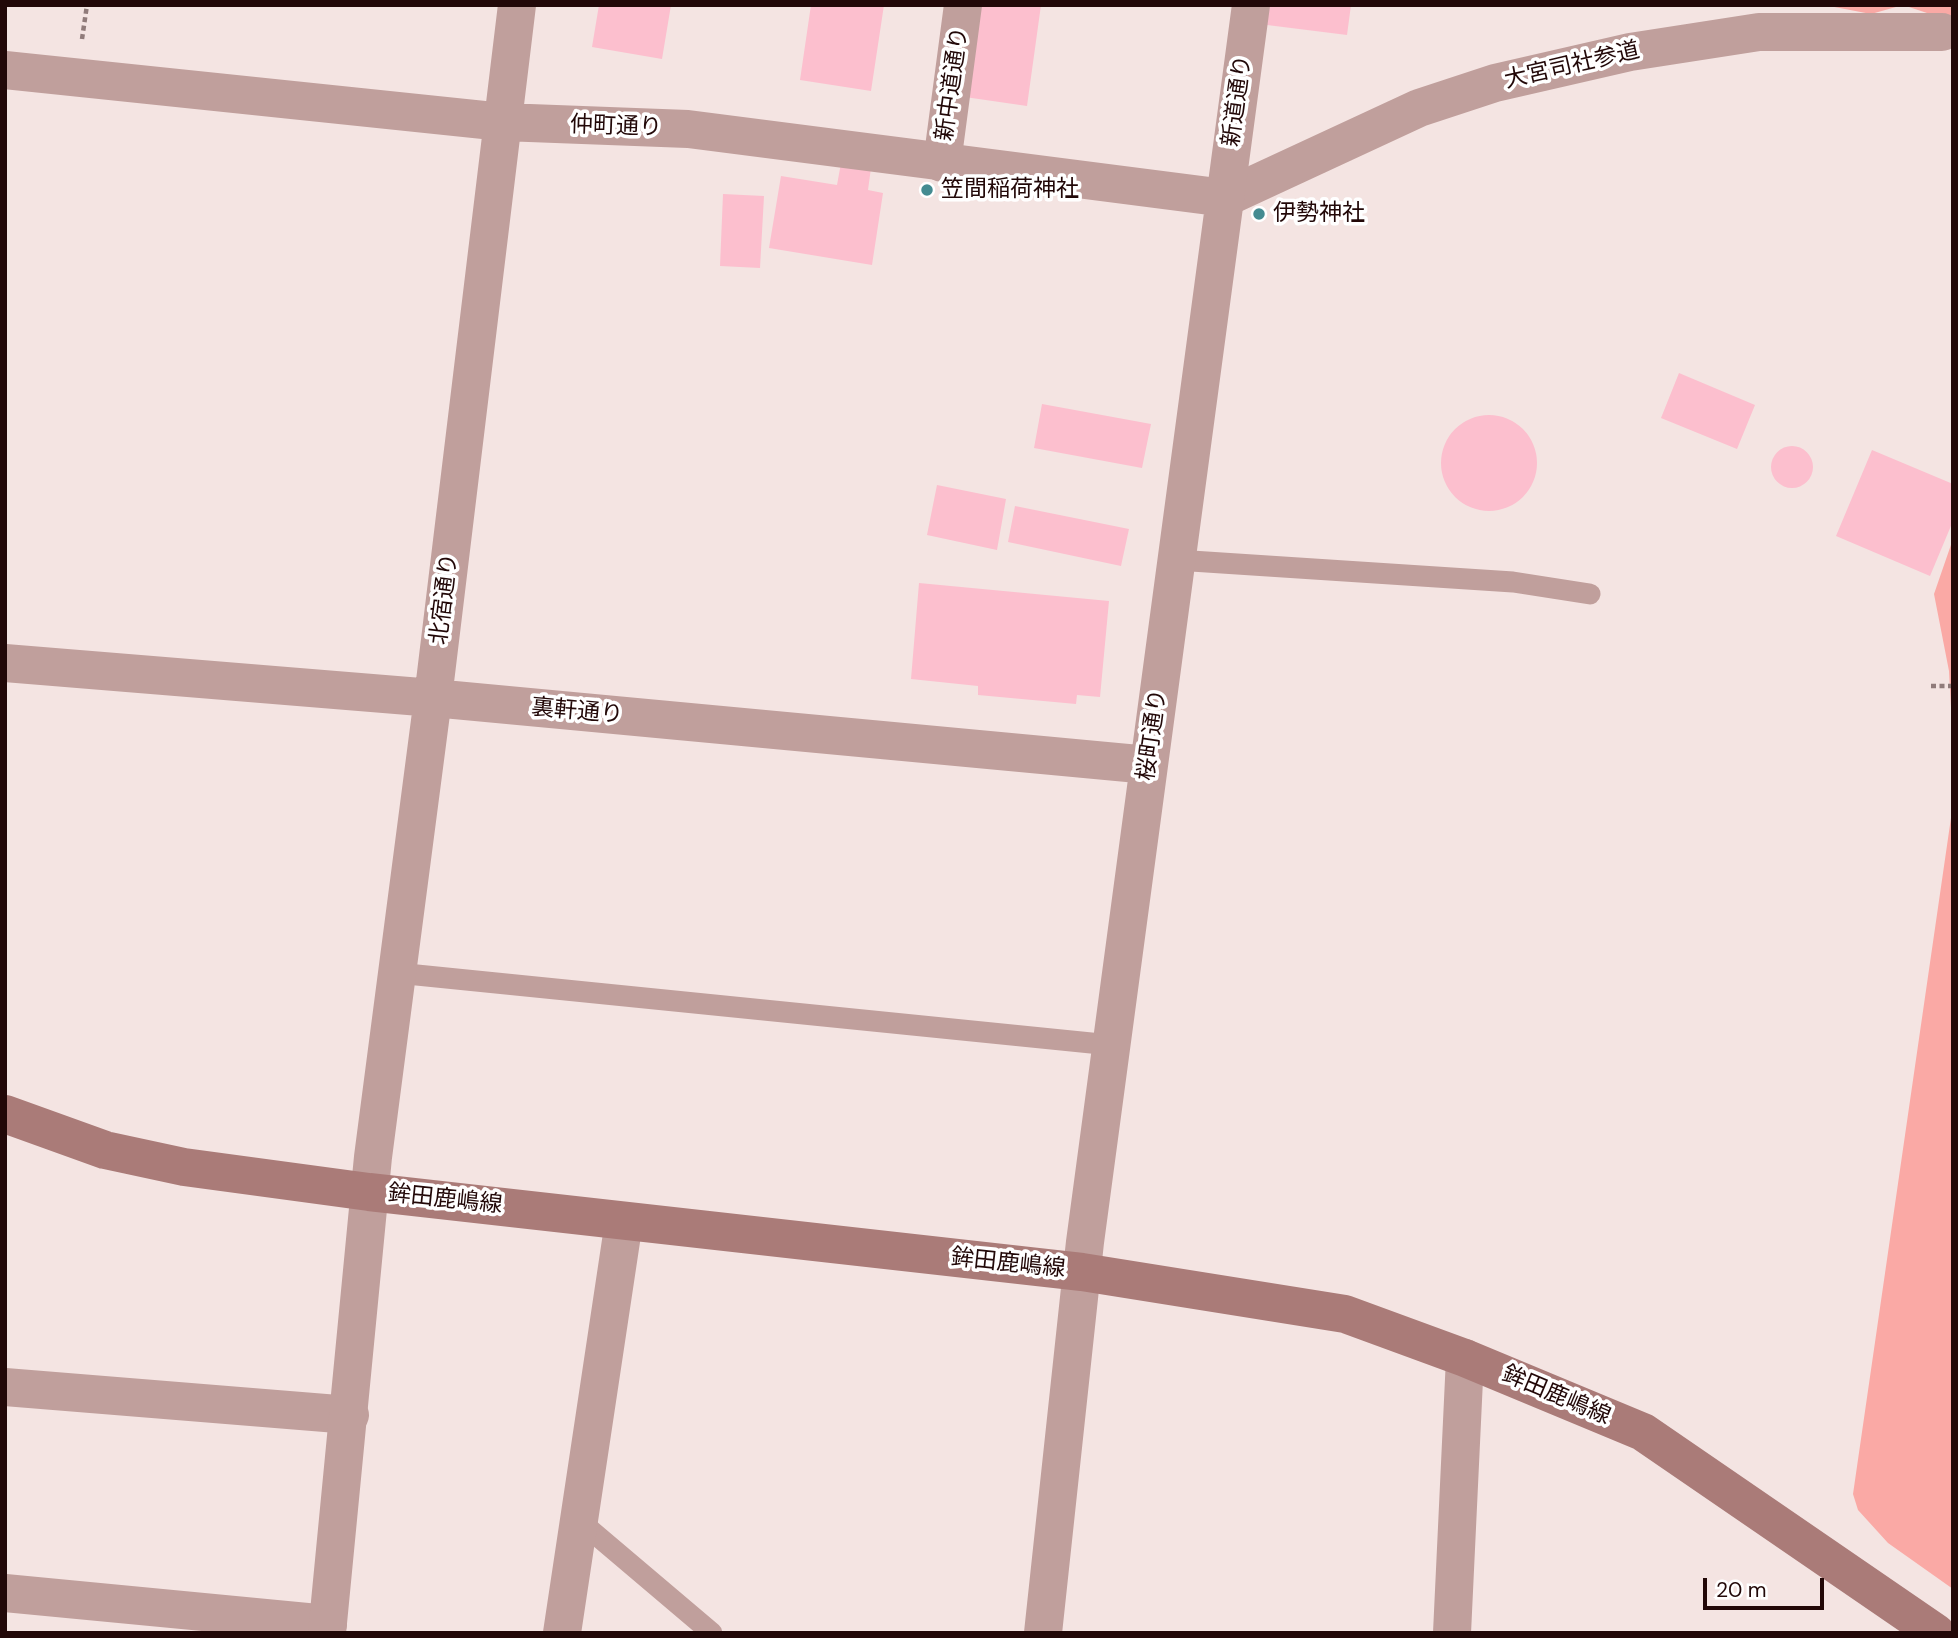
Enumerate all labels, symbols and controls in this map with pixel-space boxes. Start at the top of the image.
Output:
street label: 新中道通り [931,25,975,143]
street label: 大宮司社参道 [1502,37,1642,95]
street label: 新道通り [1218,54,1258,148]
street label: 仲町通り [570,112,662,142]
place label: 笠間稲荷神社 [941,176,1079,204]
marker: 笠間稲荷神社 [919,182,935,198]
place label: 伊勢神社 [1273,200,1365,228]
marker: 伊勢神社 [1251,206,1267,222]
street label: 北宿通り [426,552,464,646]
street label: 桜町通り [1133,688,1173,782]
street label: 裏軒通り [530,694,624,730]
street label: 鉾田鹿嶋線 [386,1180,504,1220]
street label: 鉾田鹿嶋線 [949,1244,1067,1284]
street label: 鉾田鹿嶋線 [1498,1361,1614,1431]
scale bar [1706,1564,1827,1608]
text: 20 m [1716,1576,1767,1604]

